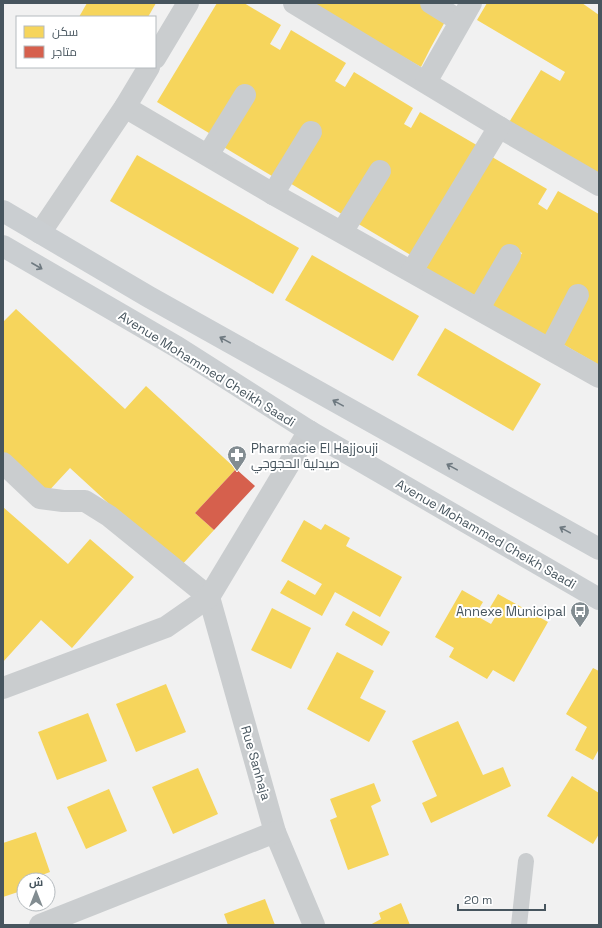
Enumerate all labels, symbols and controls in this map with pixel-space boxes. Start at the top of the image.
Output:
legend [16,16,156,68]
text: سكن [52,24,78,40]
text: متاجر [51,44,77,60]
one-way arrow [31,263,43,271]
street label: Avenue Mohammed Cheikh Saadi [115,307,299,431]
one-way arrow [219,335,231,343]
one-way arrow [332,399,344,407]
place label: Pharmacie El Hajjouji صيدلية الحجوجي [251,440,378,474]
pharmacy icon: Pharmacie El Hajjouji صيدلية الحجوجي [226,444,248,472]
one-way arrow [446,462,458,470]
street label: Avenue Mohammed Cheikh Saadi [393,475,579,593]
one-way arrow [559,526,571,534]
bus stop icon: Annexe Municipal [569,600,591,628]
place label: Annexe Municipal [456,603,566,620]
street label: Rue Sanhaja [237,724,275,803]
north arrow [16,872,56,912]
text: ش [29,875,43,889]
scale bar [458,886,545,912]
text: 20 m [464,892,492,908]

